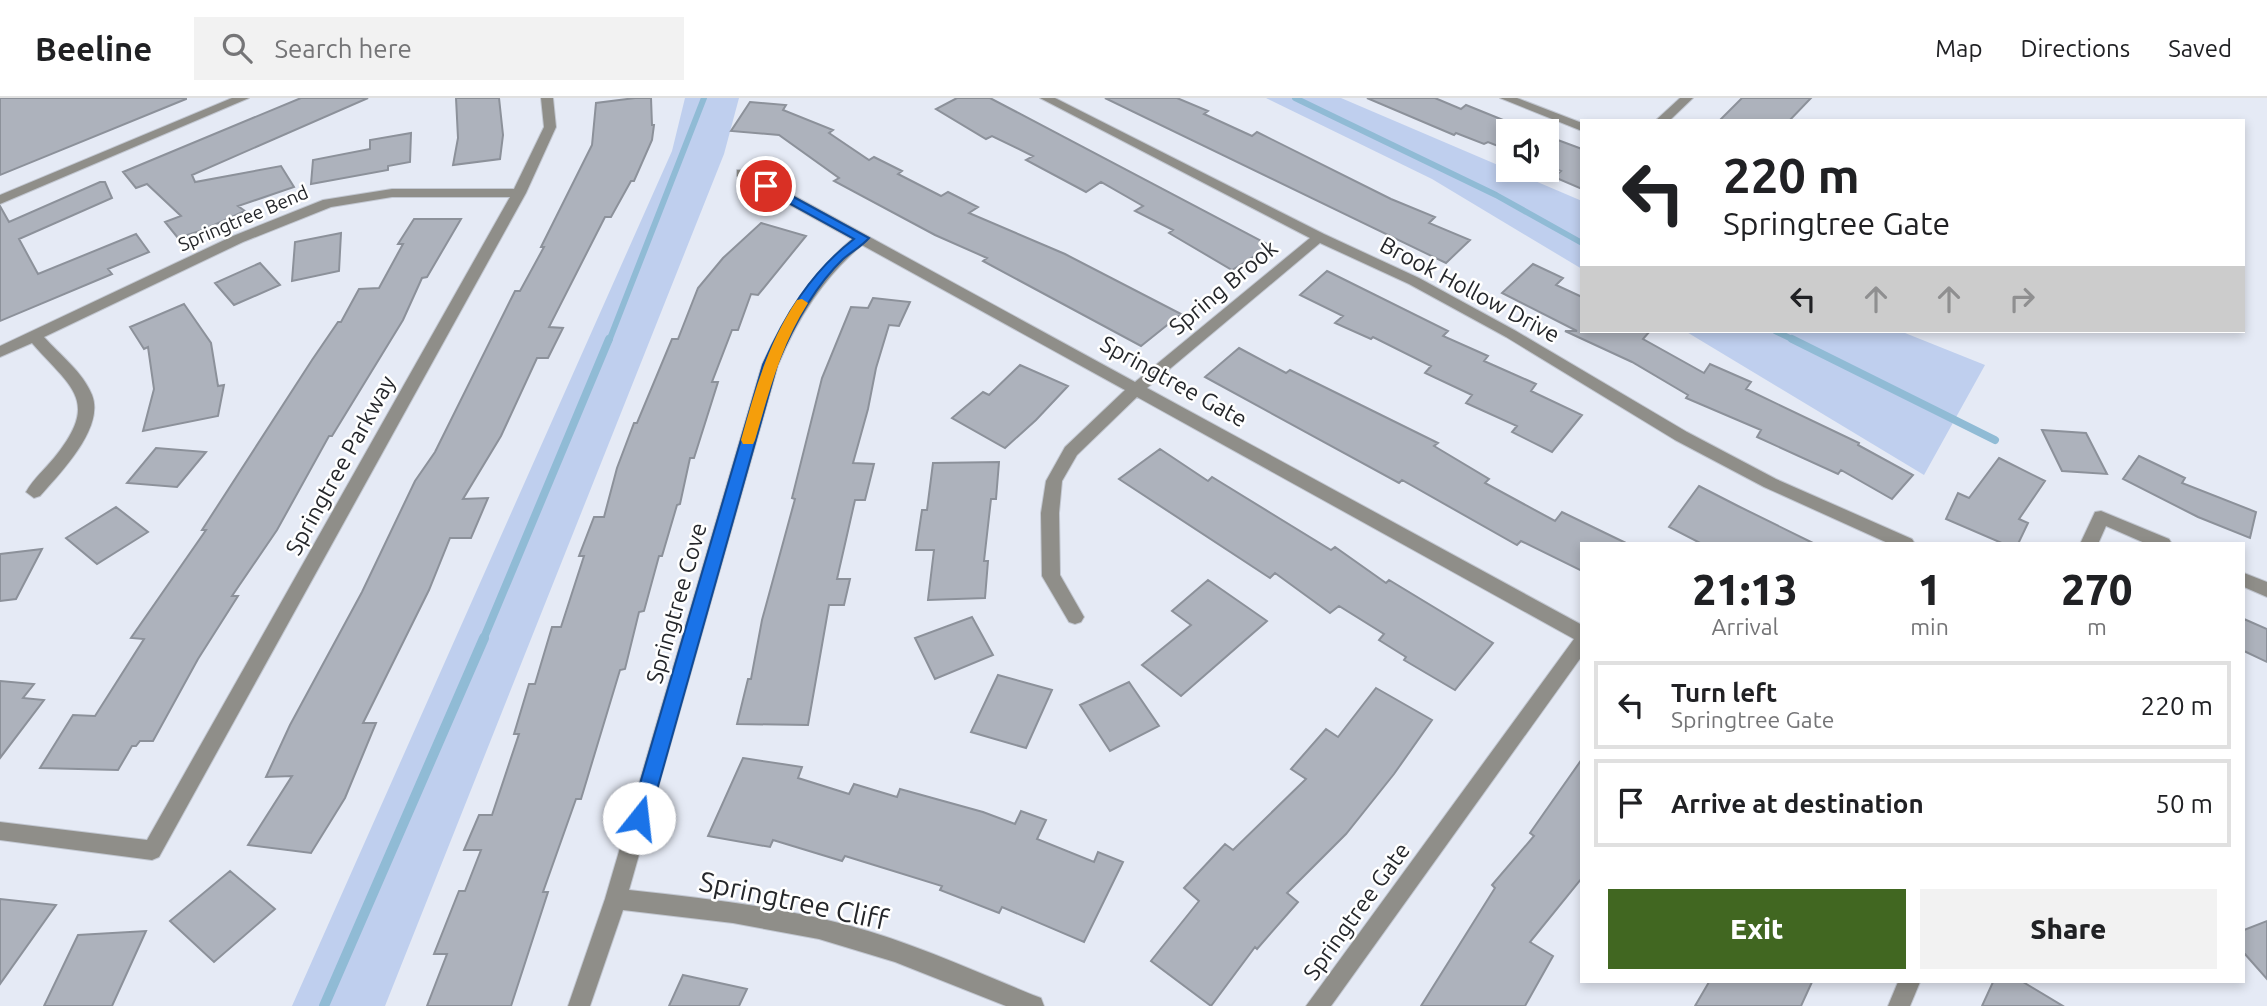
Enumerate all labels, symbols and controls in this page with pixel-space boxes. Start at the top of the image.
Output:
search box [194,17,684,80]
icon: search [218,29,256,67]
text: Beeline [35,30,152,67]
text: Search here [274,34,412,63]
text: Map [1935,35,1982,62]
text: Directions [2020,35,2130,62]
text: Saved [2168,35,2232,62]
map controls [1496,119,1559,182]
button: sound [1496,119,1559,182]
icon: left [1608,147,1699,238]
text: 220 m [1723,147,1860,202]
pin [736,156,796,216]
icon: arrive [747,167,785,205]
street label: Springtree Bend [175,181,311,255]
text: Springtree Gate [1723,205,1950,241]
street label: Brook Hollow Drive [1376,231,1564,347]
street label: Spring Brook [1164,234,1282,339]
icon: left [1784,280,1822,318]
icon: ahead [1857,280,1895,318]
icon: ahead [1930,280,1968,318]
icon: right [2003,280,2041,318]
street label: Springtree Gate [1097,330,1251,432]
street label: Springtree Parkway [280,371,400,559]
street label: Springtree Cove [641,520,711,686]
text: 21:13 [1693,566,1798,613]
text: 1 [1918,566,1941,613]
text: 270 [2061,566,2132,613]
text: Arrival [1712,614,1779,639]
text: min [1910,614,1949,639]
text: m [2087,614,2107,639]
text: Turn left [1671,678,1777,707]
icon: left [1612,686,1650,724]
text: 220 m [2141,691,2213,720]
text: Springtree Gate [1671,707,1834,732]
position arrow [602,781,676,855]
icon: arrive [1612,784,1650,822]
text: Arrive at destination [1671,789,1924,818]
text: 50 m [2155,789,2213,818]
street label: Springtree Gate [1298,838,1414,984]
street label: Springtree Cliff [697,865,892,935]
button: Exit [1608,889,1906,969]
button: Share [1920,889,2217,969]

